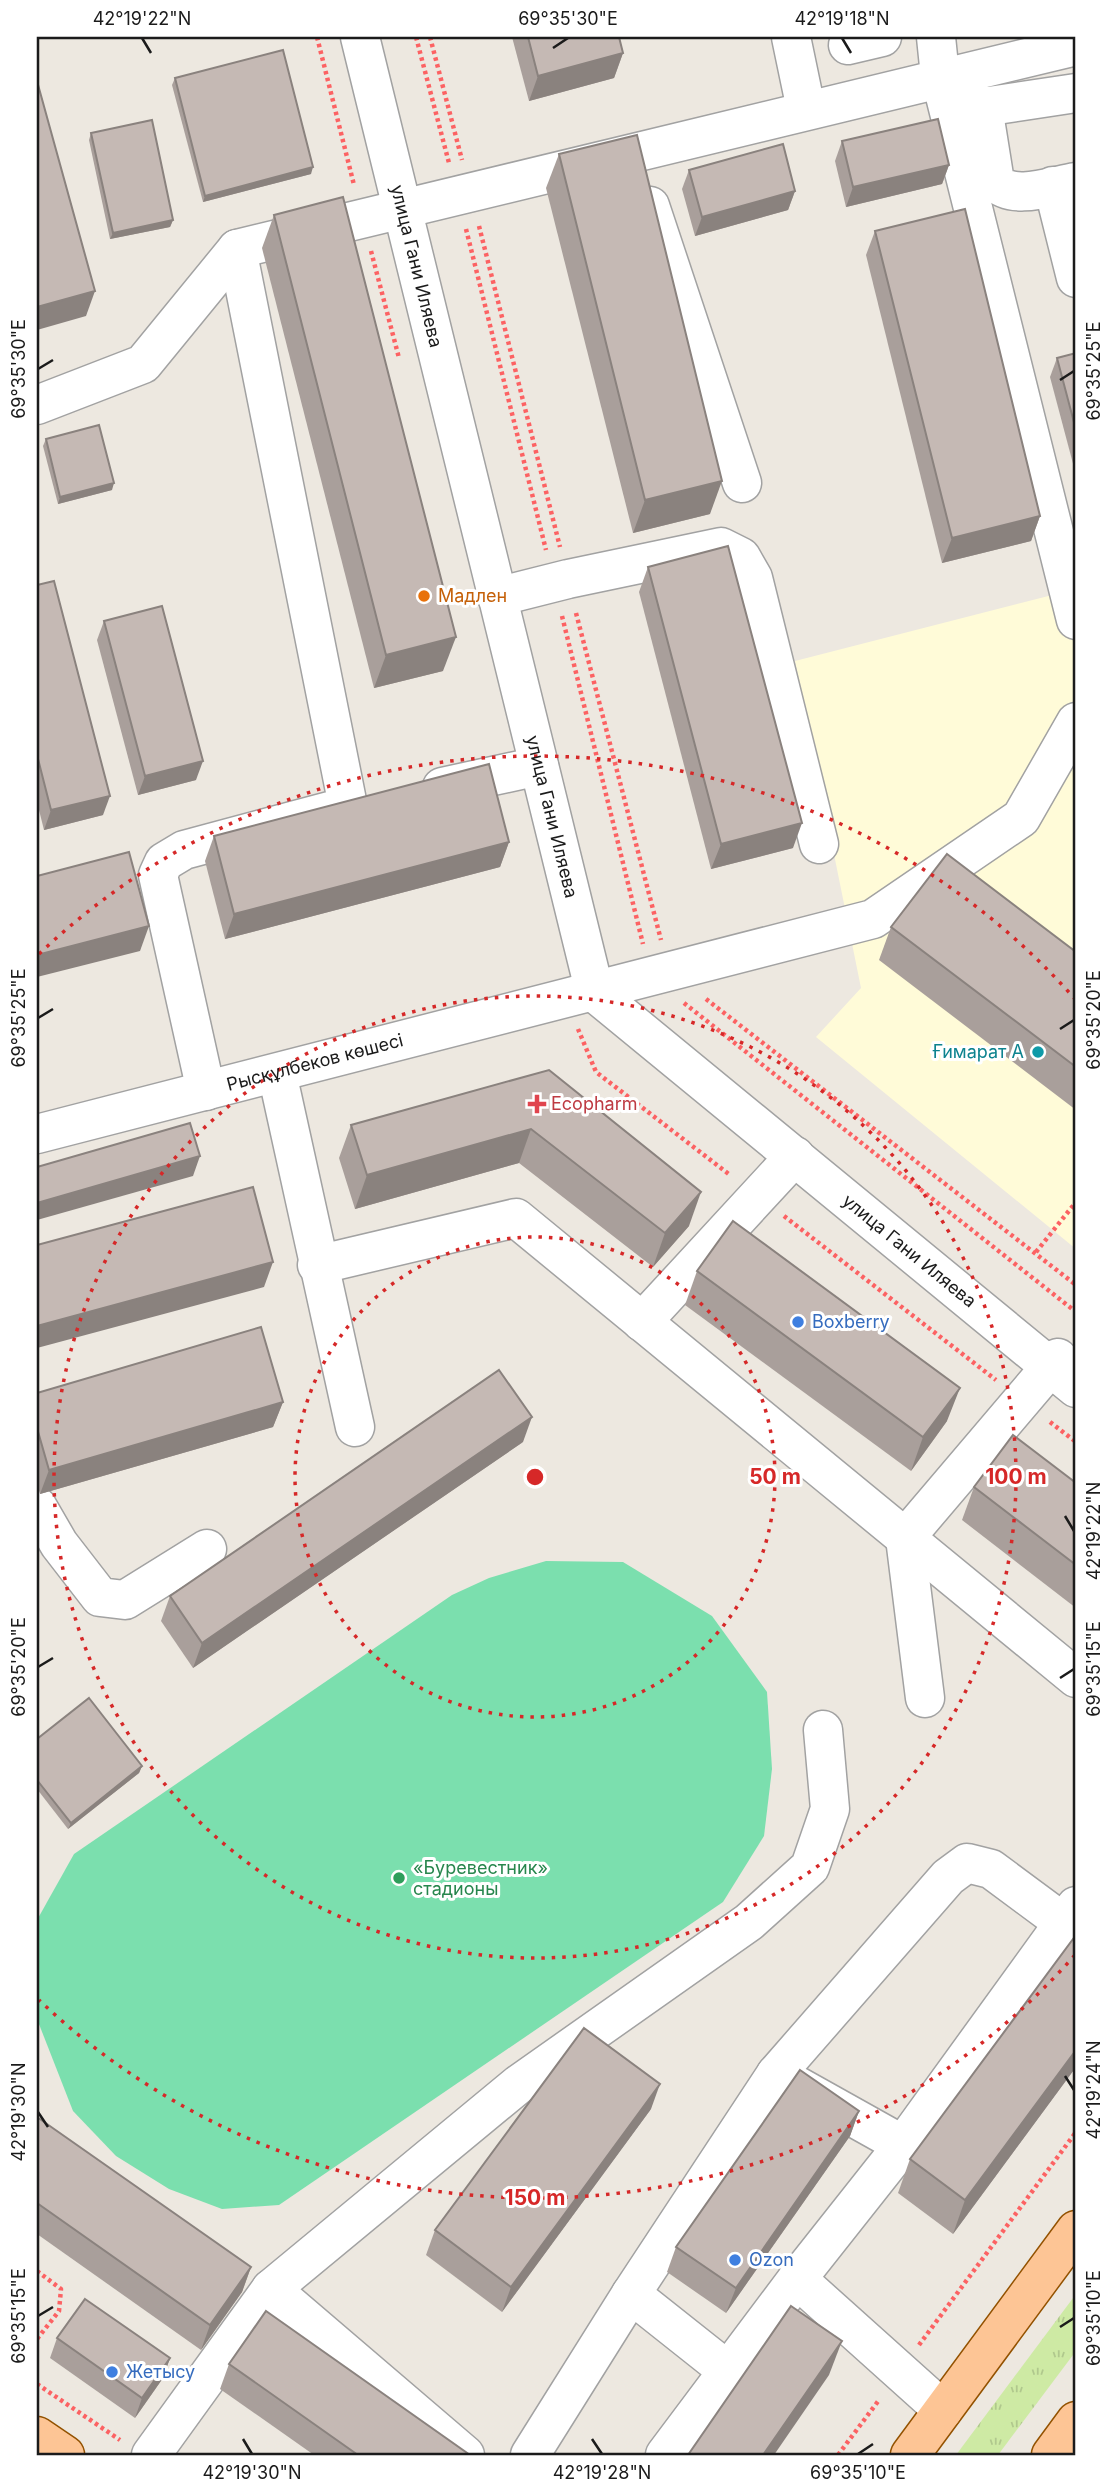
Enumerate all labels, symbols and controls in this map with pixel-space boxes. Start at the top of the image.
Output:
text: 42°19'22"N [93,8,191,29]
text: 69°35'30"E [518,8,618,29]
text: 42°19'18"N [794,8,890,29]
street label: улица Гани Иляева [387,183,447,349]
text: 69°35'30"E [8,319,29,419]
text: 69°35'25"E [1083,321,1104,421]
place label: Мадлен [438,585,507,606]
marker: Мадлен [416,588,432,604]
street label: улица Гани Иляева [522,733,582,900]
text: 69°35'25"E [8,968,29,1068]
text: 69°35'20"E [1083,970,1104,1070]
street label: Рысқұлбеков көшесі [224,1029,405,1095]
place label: Ғимарат А [932,1041,1024,1062]
marker: Ғимарат А [1030,1044,1046,1060]
place label: Ecopharm [551,1093,638,1114]
marker: Ecopharm [529,1096,545,1112]
street label: улица Гани Иляева [838,1190,981,1312]
place label: Boxberry [812,1311,890,1332]
marker: Boxberry [790,1314,806,1330]
text: 50 m [749,1464,801,1489]
text: 100 m [985,1464,1047,1489]
centre of rings [523,1465,547,1489]
text: 42°19'22"N [1083,1482,1104,1580]
text: 69°35'20"E [8,1617,29,1717]
text: 69°35'15"E [1083,1621,1104,1717]
place label: «Буревестник» стадионы [413,1857,548,1899]
marker: «Буревестник» стадионы [391,1870,407,1886]
text: 42°19'24"N [1083,2041,1104,2139]
text: 42°19'30"N [8,2062,29,2162]
text: 150 m [505,2185,565,2210]
place label: Ozon [749,2249,794,2270]
marker: Ozon [727,2252,743,2268]
text: 69°35'15"E [8,2268,29,2364]
text: 69°35'10"E [1083,2270,1104,2366]
place label: Жетысу [126,2361,195,2382]
marker: Жетысу [104,2364,120,2380]
text: 42°19'30"N [202,2462,302,2483]
text: 42°19'28"N [553,2462,651,2483]
text: 69°35'10"E [810,2462,906,2483]

